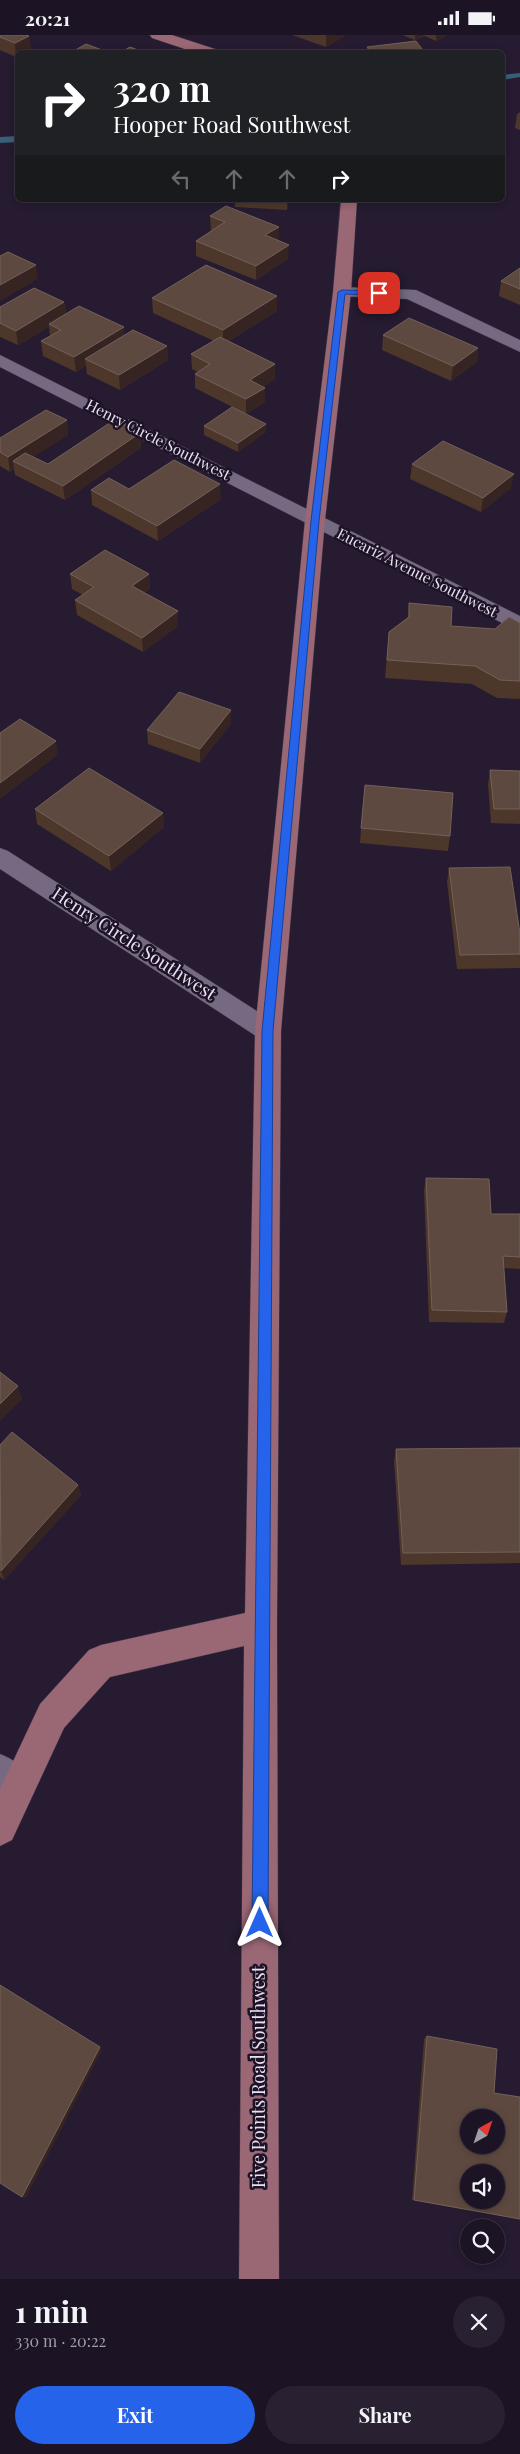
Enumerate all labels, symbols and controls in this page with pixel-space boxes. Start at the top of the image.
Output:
text: 20:21 [25,5,70,31]
text: 320 m [113,64,211,111]
icon: right [30,70,95,135]
text: Hooper Road Southwest [113,109,350,139]
icon: left [167,165,195,193]
icon: ahead [220,165,248,193]
icon: ahead [273,165,301,193]
icon: right [326,165,354,193]
pin [358,272,400,314]
icon: arrive [365,279,393,307]
street label: Henry Circle Southwest [83,394,234,484]
street label: Eucariz Avenue Southwest [334,523,502,622]
street label: Henry Circle Southwest [48,881,222,1006]
position arrow [233,1896,285,1948]
street label: Five Points Road Southwest [246,1965,270,2188]
north arrow [460,2109,505,2154]
map controls [460,2109,505,2264]
button: sound [460,2164,505,2209]
button: search [460,2219,505,2264]
text: 1 min [15,2291,89,2331]
button: close [453,2296,505,2348]
text: 330 m · 20:22 [15,2330,106,2351]
button: Exit [15,2386,255,2444]
button: Share [265,2386,505,2444]

